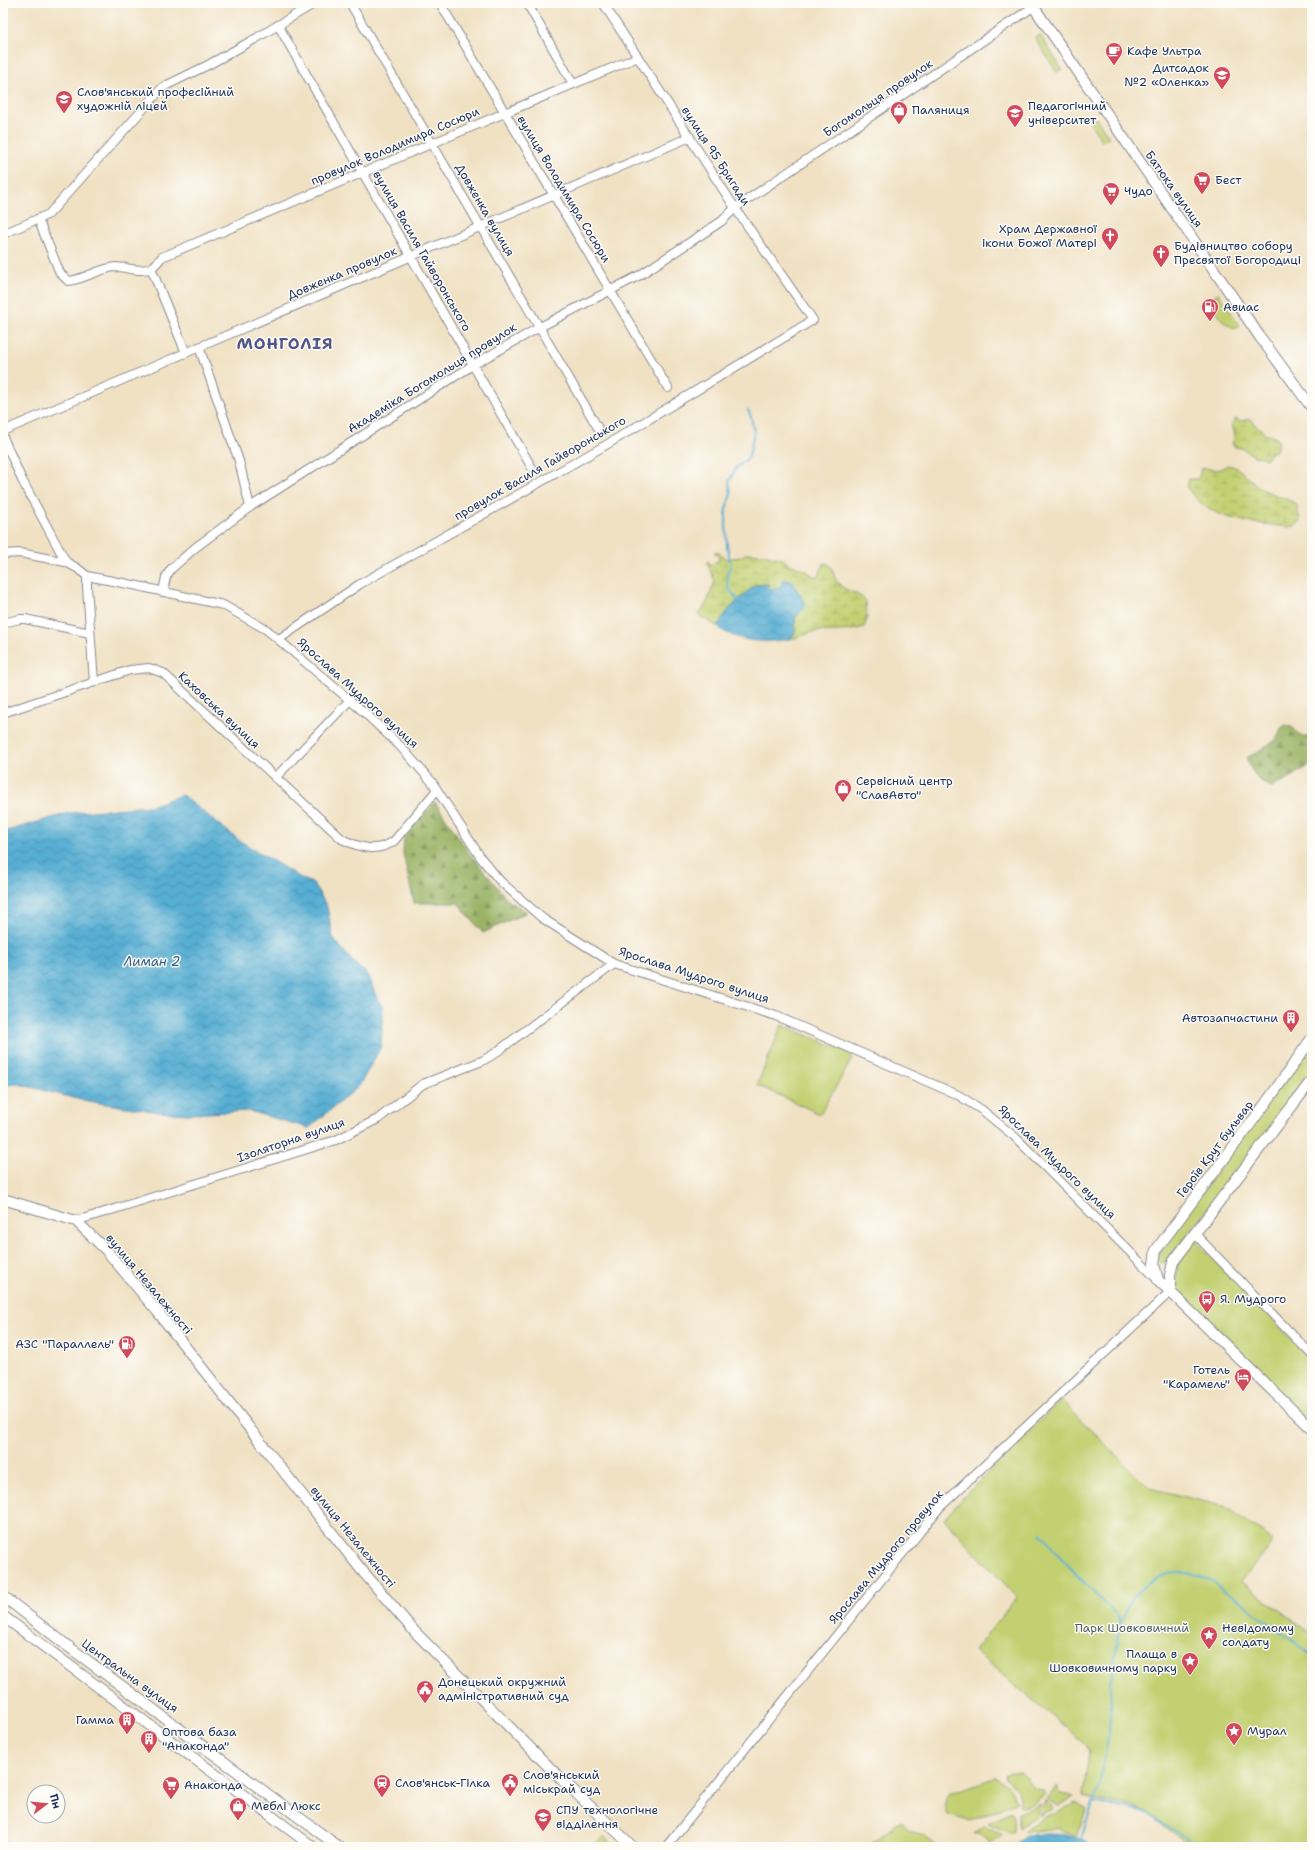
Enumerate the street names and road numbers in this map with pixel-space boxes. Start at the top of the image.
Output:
street label: Богомольця провулок [820,55,936,141]
street label: провулок Володимира Сосюри [308,103,482,189]
street label: вулиця 95 Бригади [678,103,754,209]
street label: вулиця Володимира Сосюри [514,112,614,266]
street label: Батюка вулиця [1142,147,1206,231]
street label: Довженка вулиця [452,161,518,259]
street label: вулиця Василя Гайворонського [369,168,475,334]
street label: Довженка провулок [285,242,400,303]
street label: Академіка Богомольця провулок [345,319,520,437]
street label: провулок Василя Гайворонського [451,412,629,524]
street label: Ярослава Мудрого вулиця [294,634,422,752]
street label: Каховська вулиця [175,668,263,752]
street label: Ярослава Мудрого вулиця [617,943,771,1007]
street label: Героїв Крут бульвар [1173,1097,1257,1201]
street label: Ярослава Мудрого вулиця [995,1102,1119,1222]
street label: Ізоляторна вулиця [235,1114,347,1166]
street label: вулиця Незалежності [102,1230,196,1338]
street label: вулиця Незалежності [307,1483,399,1591]
street label: Ярослава Мудрого провулок [825,1486,947,1627]
street label: Центральна вулиця [78,1636,182,1716]

